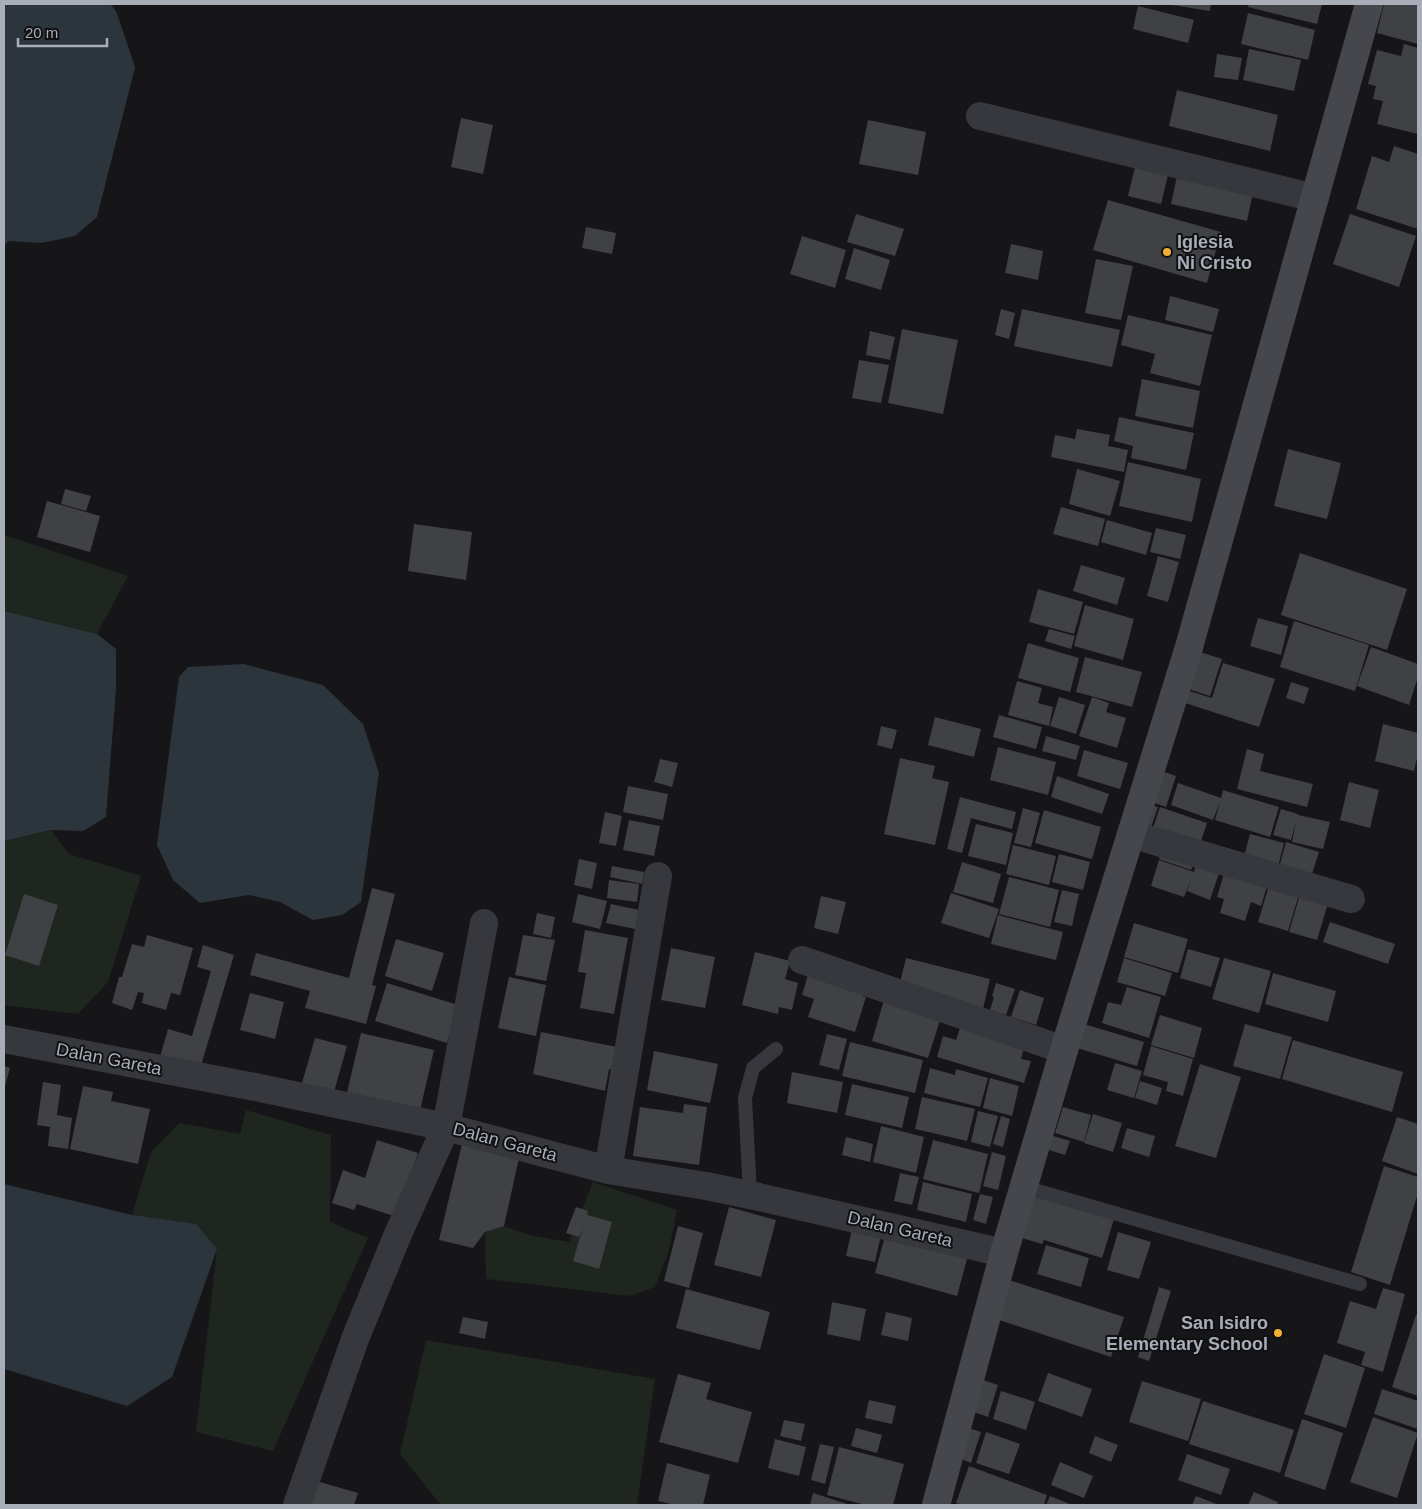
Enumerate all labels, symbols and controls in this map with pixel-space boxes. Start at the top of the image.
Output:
scale bar [18,15,106,47]
text: 20 m [25,24,58,41]
place label: Iglesia Ni Cristo [1177,232,1252,273]
marker: Iglesia Ni Cristo [1161,246,1173,258]
street label: Dalan Gareta [55,1039,164,1079]
street label: Dalan Gareta [451,1118,560,1166]
street label: Dalan Gareta [846,1207,955,1251]
place label: San Isidro Elementary School [1106,1313,1268,1354]
marker: San Isidro Elementary School [1272,1327,1284,1339]

